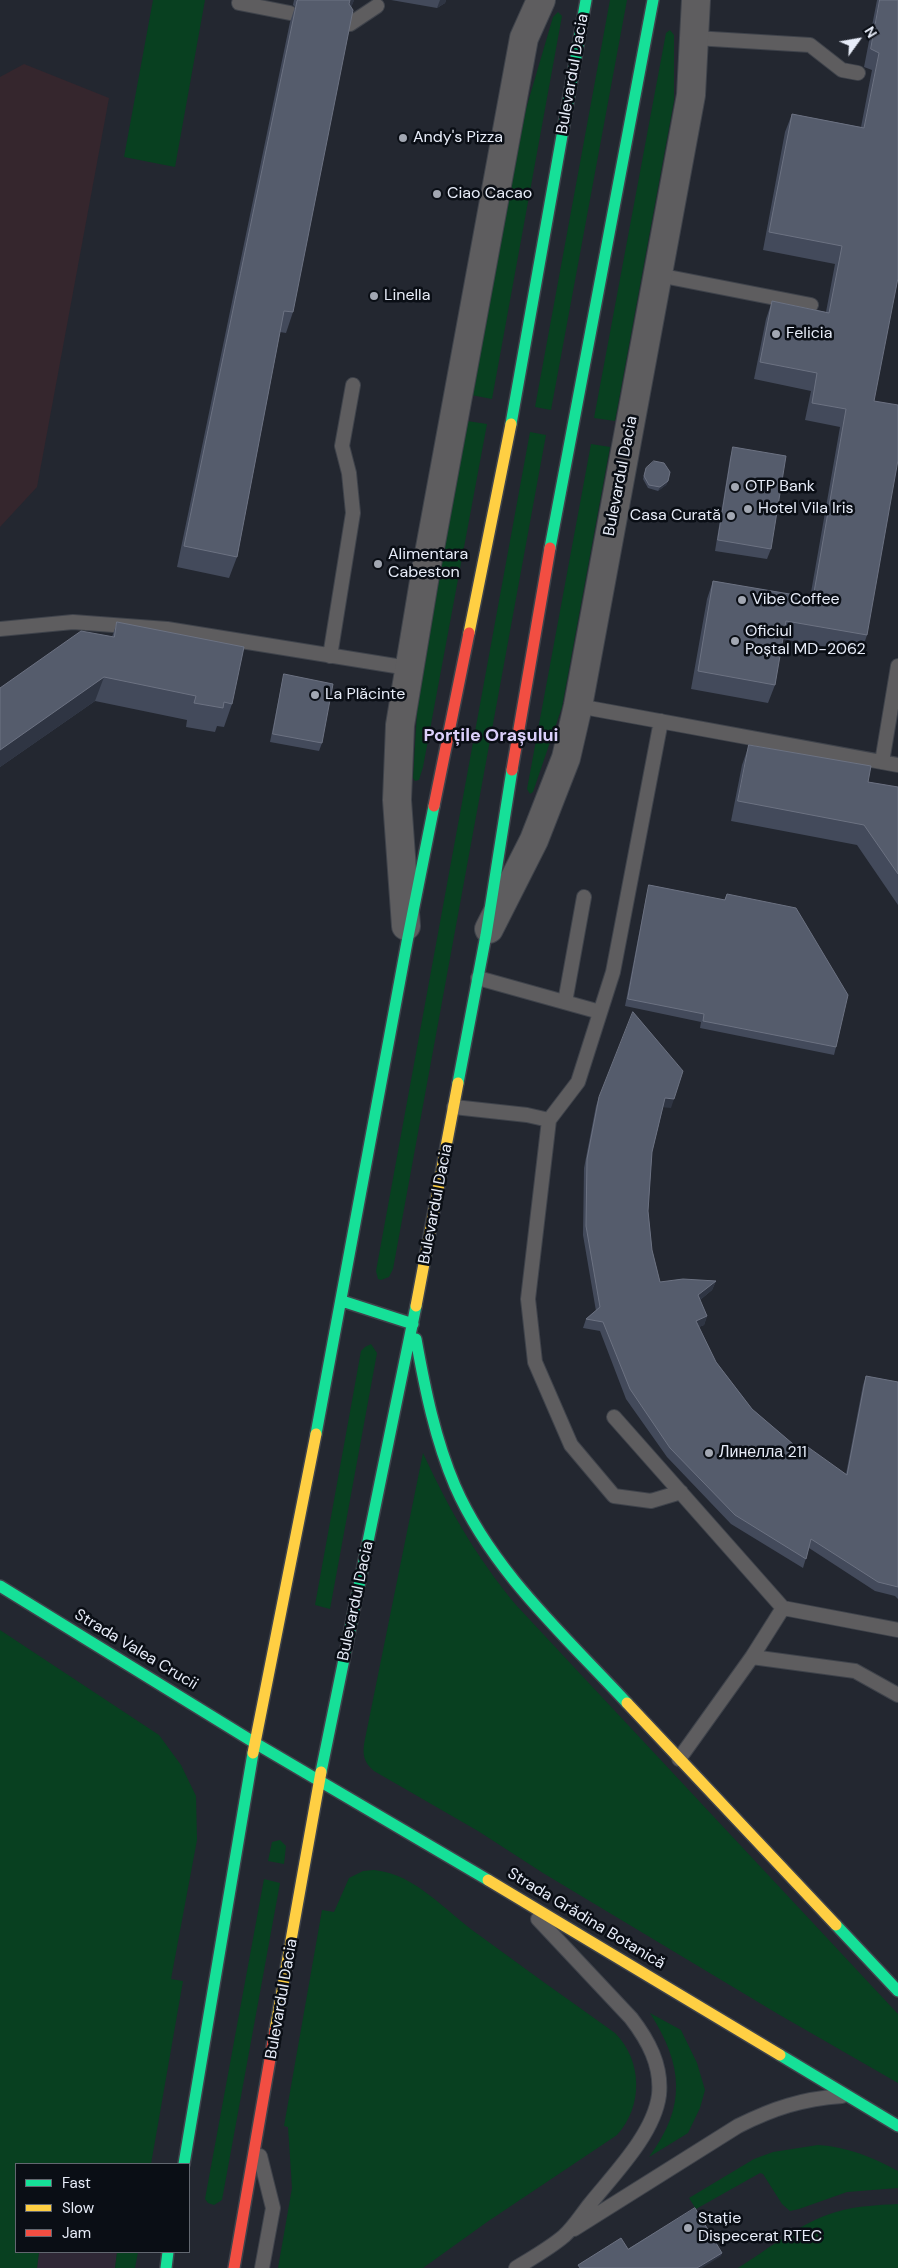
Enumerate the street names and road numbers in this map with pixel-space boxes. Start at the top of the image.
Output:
street label: Bulevardul Dacia [553,12,593,136]
street label: Bulevardul Dacia [600,414,642,538]
street label: Bulevardul Dacia [415,1142,457,1266]
street label: Bulevardul Dacia [334,1539,378,1663]
street label: Strada Valea Crucii [71,1606,201,1694]
street label: Strada Grădina Botanică [504,1864,668,1974]
street label: Bulevardul Dacia [262,1937,302,2061]

